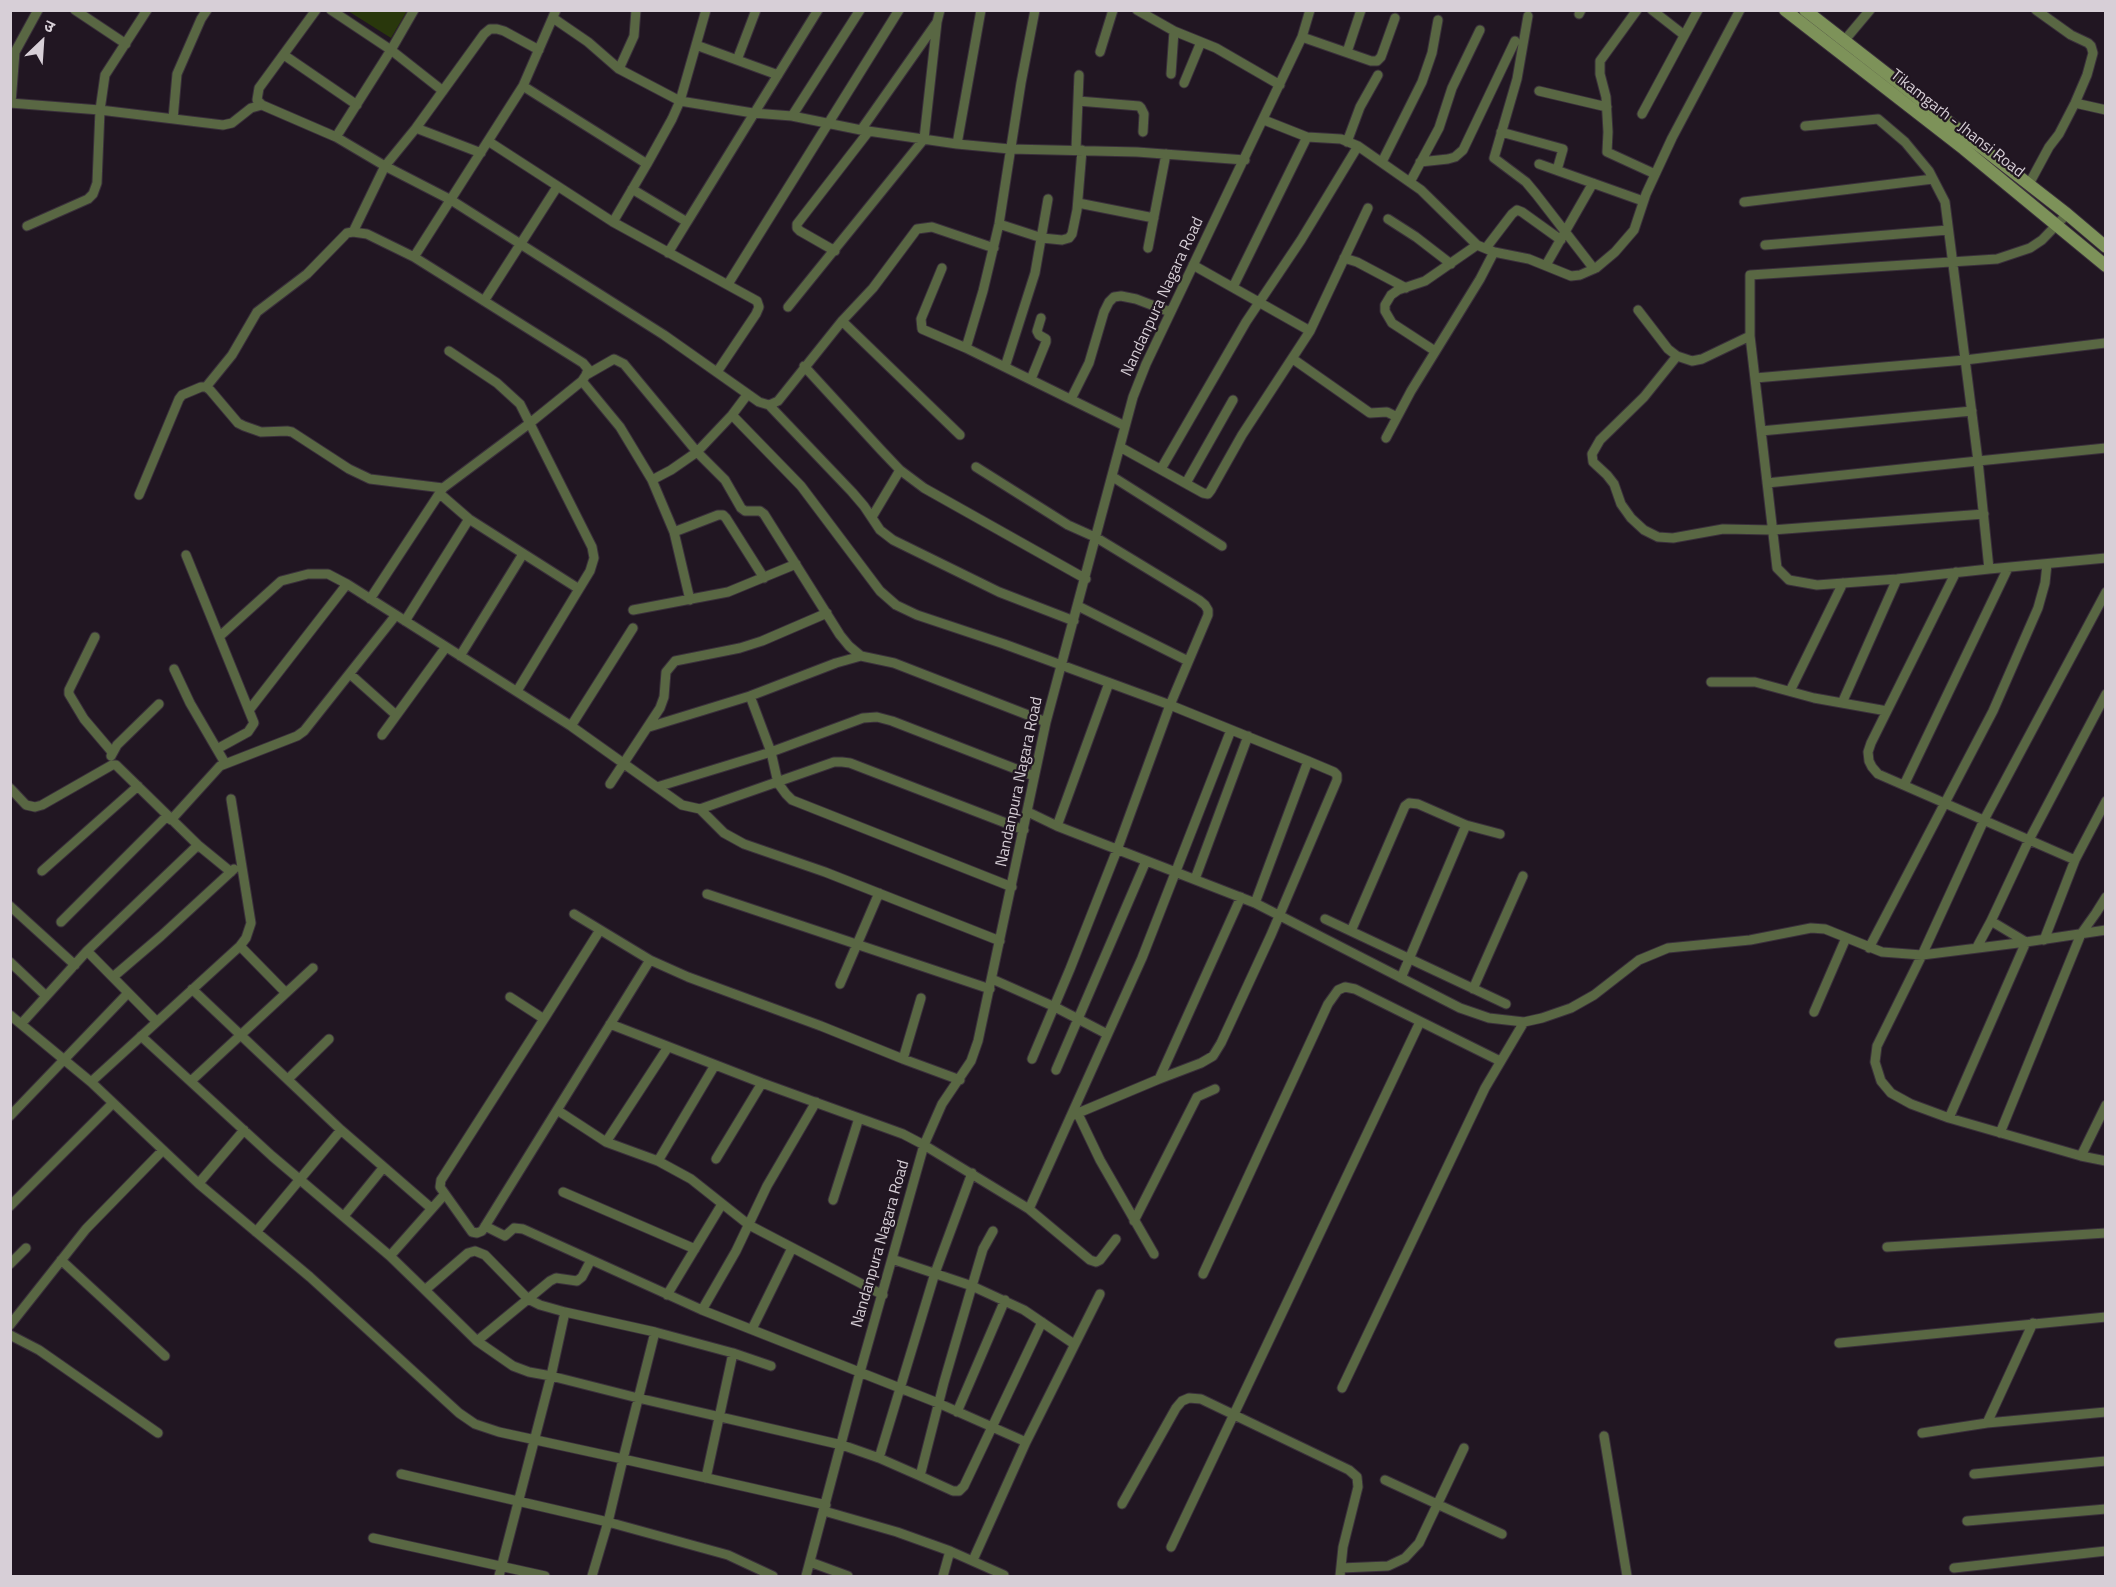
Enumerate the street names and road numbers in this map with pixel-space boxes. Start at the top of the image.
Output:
street label: Tikamgarh - Jhansi Road [1886,66,2028,182]
street label: Nandanpura Nagara Road [1118,214,1208,380]
street label: Nandanpura Nagara Road [993,695,1047,869]
street label: Nandanpura Nagara Road [848,1158,914,1330]

